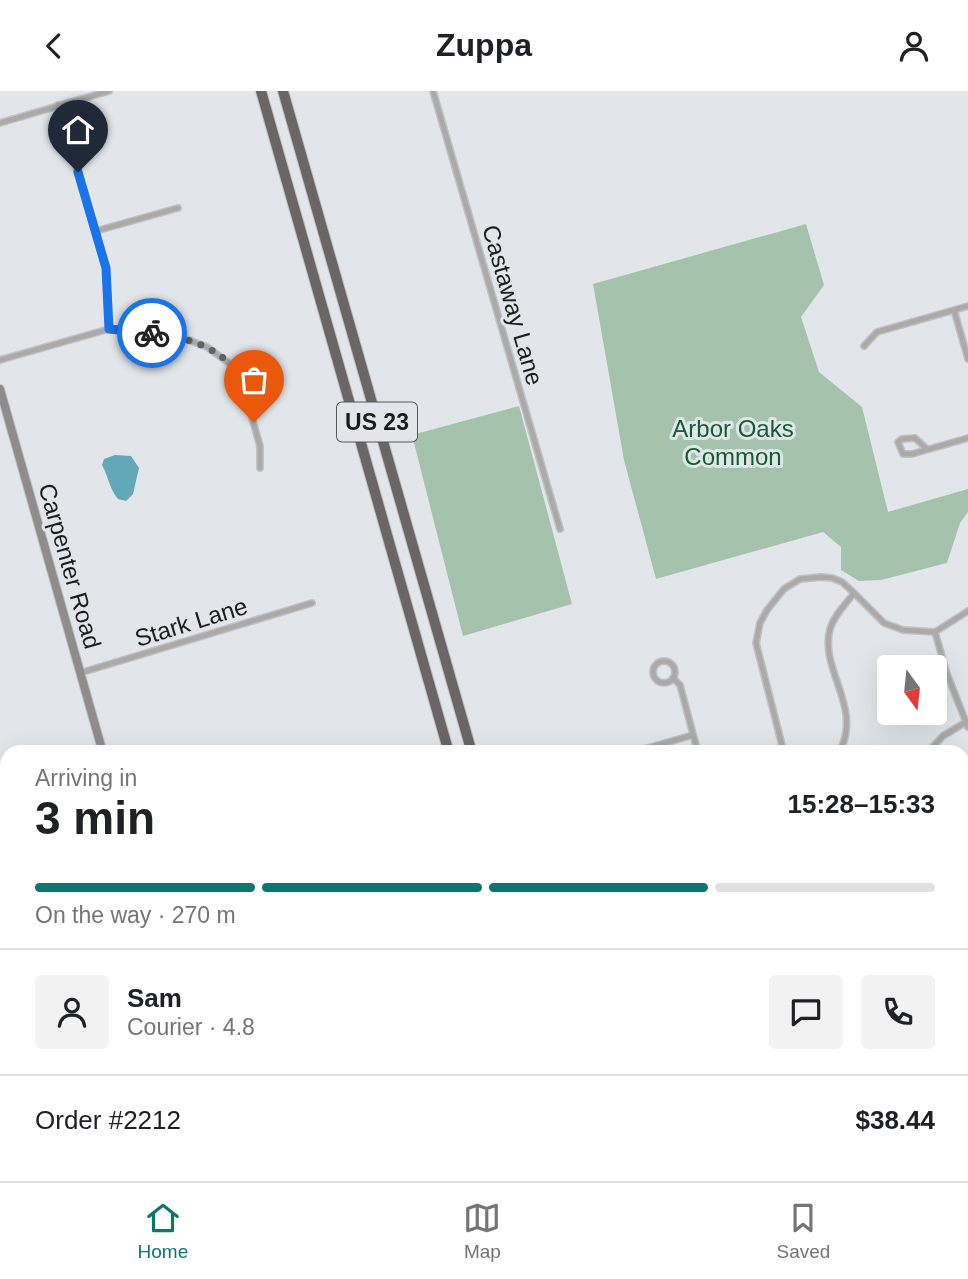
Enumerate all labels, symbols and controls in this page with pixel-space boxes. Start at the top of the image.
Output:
icon: back [35,27,73,65]
text: Zuppa [436,27,532,63]
icon: person [895,27,933,65]
pin [48,100,108,172]
icon: home [59,111,97,149]
street label: Castaway Lane [477,222,549,388]
courier [117,298,187,368]
icon: bike [133,314,171,352]
pin [224,350,284,422]
icon: bag [235,361,273,399]
road number: US 23 [337,403,417,441]
park label: Arbor Oaks Common [672,415,794,470]
street label: Carpenter Road [33,480,107,652]
street label: Stark Lane [132,592,250,652]
north arrow [877,655,947,725]
map controls [877,655,947,725]
text: Arriving in [35,765,137,791]
text: 15:28–15:33 [788,789,935,819]
text: 3 min [35,792,155,844]
text: On the way · 270 m [35,902,236,928]
button: person [35,975,109,1049]
button: chat [769,975,843,1049]
button: phone [861,975,935,1049]
text: Sam [127,983,182,1013]
text: Courier · 4.8 [127,1014,255,1040]
text: Order #2212 [35,1105,181,1135]
text: $38.44 [855,1105,935,1135]
tab: Home [138,1199,188,1263]
tab: Map [463,1199,501,1263]
tab: Saved [777,1199,830,1263]

